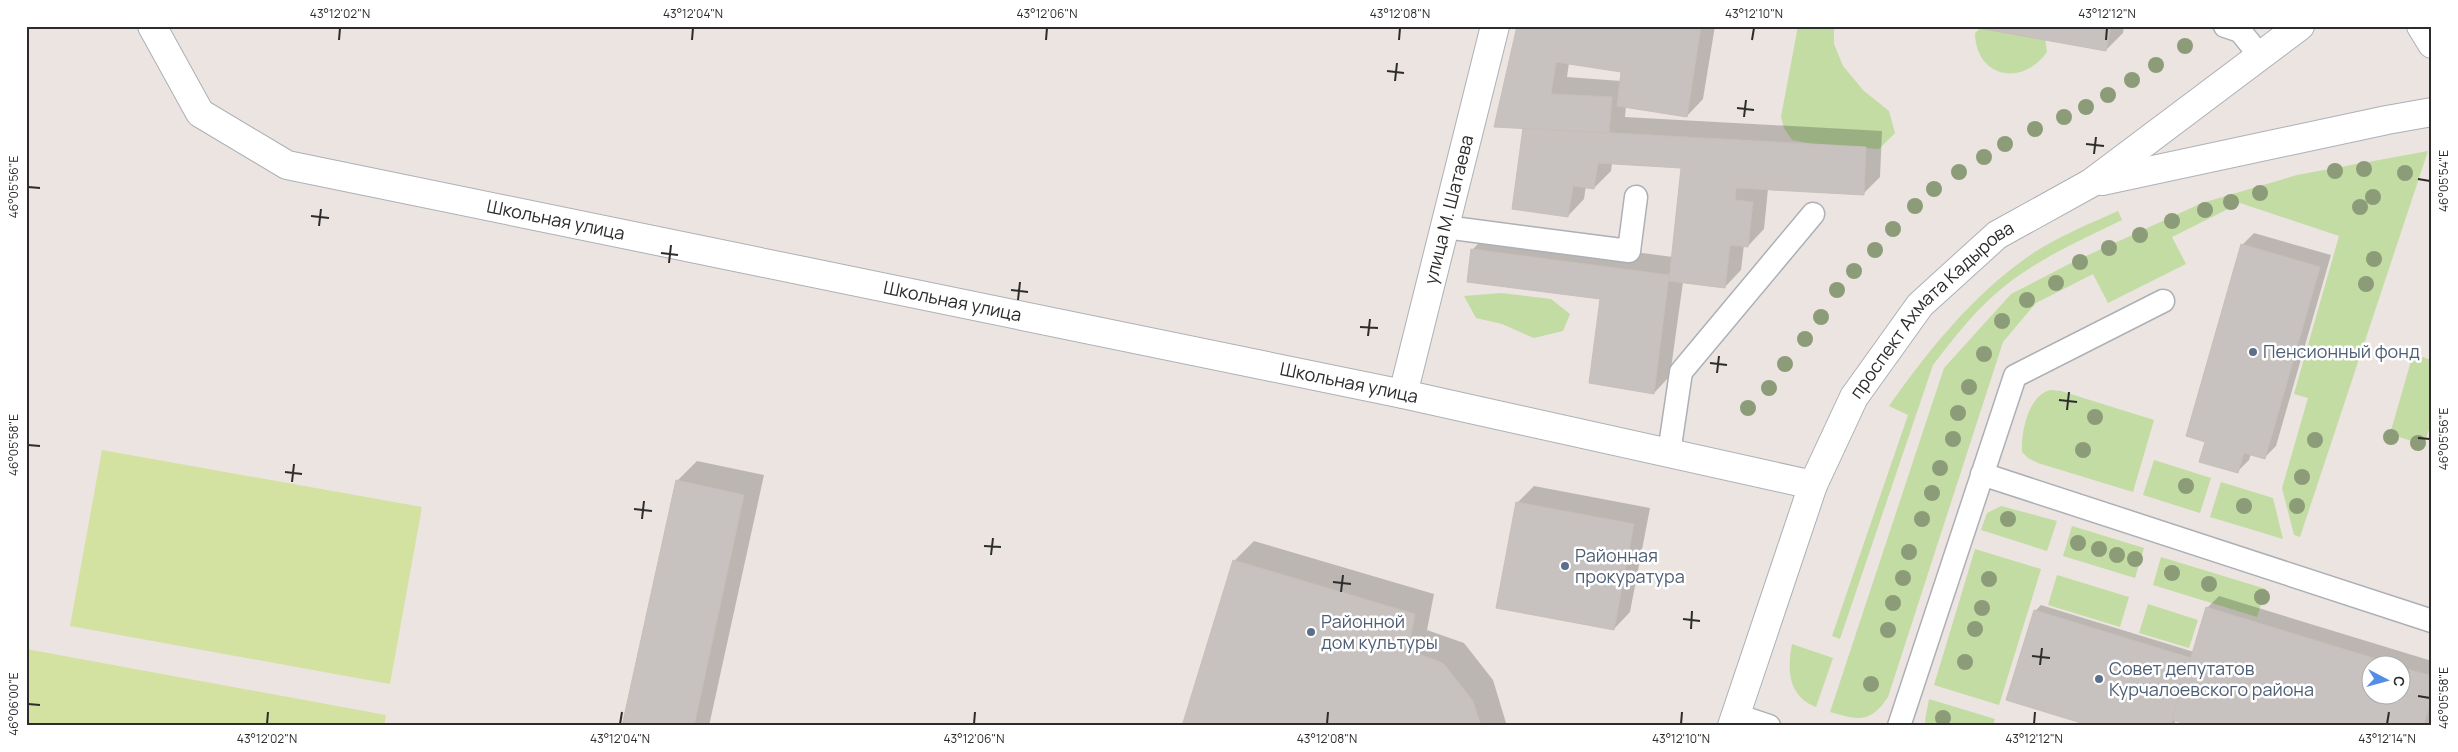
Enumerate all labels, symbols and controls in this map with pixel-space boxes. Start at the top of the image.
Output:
text: 43°12'02"N [310,5,370,22]
text: 43°12'04"N [663,5,723,22]
text: 43°12'06"N [1017,5,1077,22]
text: 43°12'08"N [1370,5,1430,22]
text: 43°12'10"N [1725,5,1783,22]
text: 43°12'12"N [2078,5,2136,22]
street label: улица М. Шатаева [1418,132,1478,287]
text: 46°05'54"E [2435,150,2452,212]
text: 46°05'56"E [5,156,22,218]
street label: Школьная улица [485,193,627,245]
street label: проспект Ахмата Кадырова [1844,215,2018,403]
street label: Школьная улица [881,275,1024,326]
place label: Пенсионный фонд [2263,339,2420,363]
marker: Пенсионный фонд [2247,346,2259,358]
street label: Школьная улица [1278,356,1421,408]
text: 46°05'56"E [2435,408,2452,470]
text: 46°05'58"E [5,414,22,476]
place label: Районная прокуратура [1575,543,1685,588]
marker: Районная прокуратура [1559,560,1571,572]
place label: Районной дом культуры [1321,609,1438,654]
marker: Районной дом культуры [1305,626,1317,638]
north arrow [2360,654,2410,704]
place label: Совет депутатов Курчалоевского района [2109,656,2314,701]
text: 46°05'58"E [2435,667,2452,729]
text: 46°06'00"E [5,672,22,736]
marker: Совет депутатов Курчалоевского района [2093,673,2105,685]
text: С [2389,675,2409,688]
text: 43°12'02"N [237,730,297,747]
text: 43°12'04"N [590,730,650,747]
text: 43°12'06"N [944,730,1004,747]
text: 43°12'08"N [1297,730,1357,747]
text: 43°12'10"N [1652,730,1710,747]
text: 43°12'12"N [2005,730,2063,747]
text: 43°12'14"N [2358,730,2416,747]

